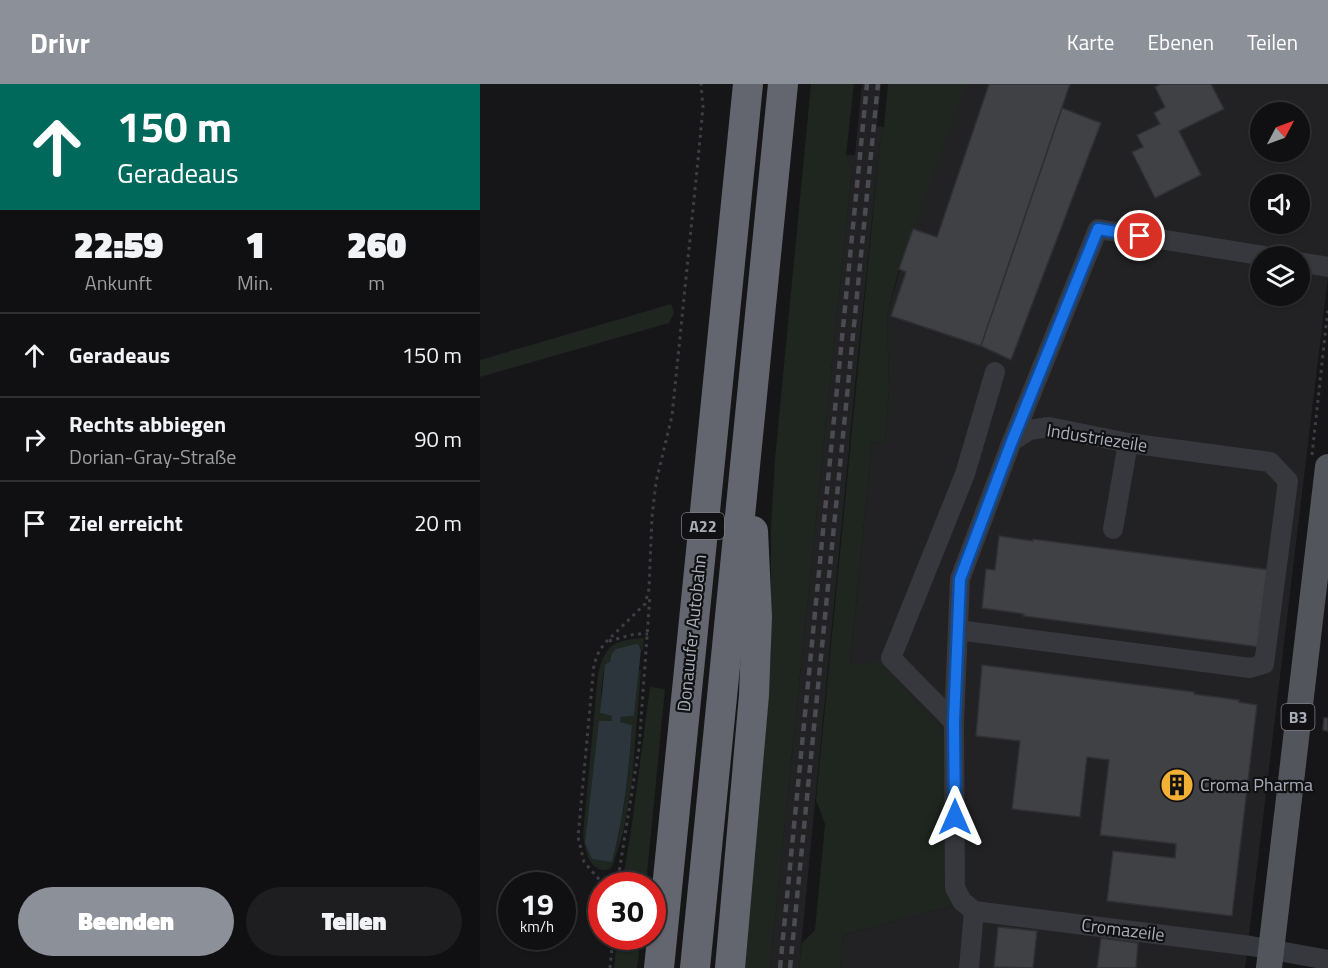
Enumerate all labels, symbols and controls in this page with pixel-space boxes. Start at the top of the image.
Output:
text: Drivr [30,21,90,64]
text: Karte [1067,26,1114,58]
text: Ebenen [1147,26,1214,58]
text: Teilen [1247,26,1298,58]
text: 150 m [117,94,232,158]
north arrow [1250,102,1310,162]
map controls [1250,102,1310,306]
icon: ahead [18,108,96,186]
text: Geradeaus [117,152,238,193]
button: sound [1250,174,1310,234]
pin [1114,210,1165,261]
text: 22:59 [74,217,163,272]
text: 1 [245,217,265,272]
text: 260 [347,217,406,272]
icon: arrive [1123,219,1156,252]
button: layers [1250,246,1310,306]
text: Ankunft [85,267,152,298]
text: Min. [237,267,273,298]
text: m [368,267,385,298]
text: Geradeaus [69,338,170,372]
text: 150 m [402,338,462,372]
icon: ahead [18,339,51,372]
text: Rechts abbiegen [69,407,226,441]
street label: Industriezeile [1045,416,1149,459]
text: 90 m [414,422,462,456]
icon: right [18,423,51,456]
text: Dorian-Gray-Straße [69,441,236,472]
text: Ziel erreicht [69,506,183,540]
text: 20 m [414,506,462,540]
icon: arrive [18,507,51,540]
road number: A22 [682,513,724,539]
street label: Donauufer Autobahn [670,553,713,713]
road number: B3 [1282,704,1314,730]
building icon: Croma Pharma [1159,767,1195,803]
place label: Croma Pharma [1200,771,1313,798]
position arrow [923,785,987,849]
speed limit sign: 30 [588,872,666,950]
text: 19 [520,881,554,927]
button: Beenden [18,887,234,956]
button: Teilen [246,887,462,956]
street label: Cromazeile [1080,911,1166,948]
text: km/h [520,915,554,938]

